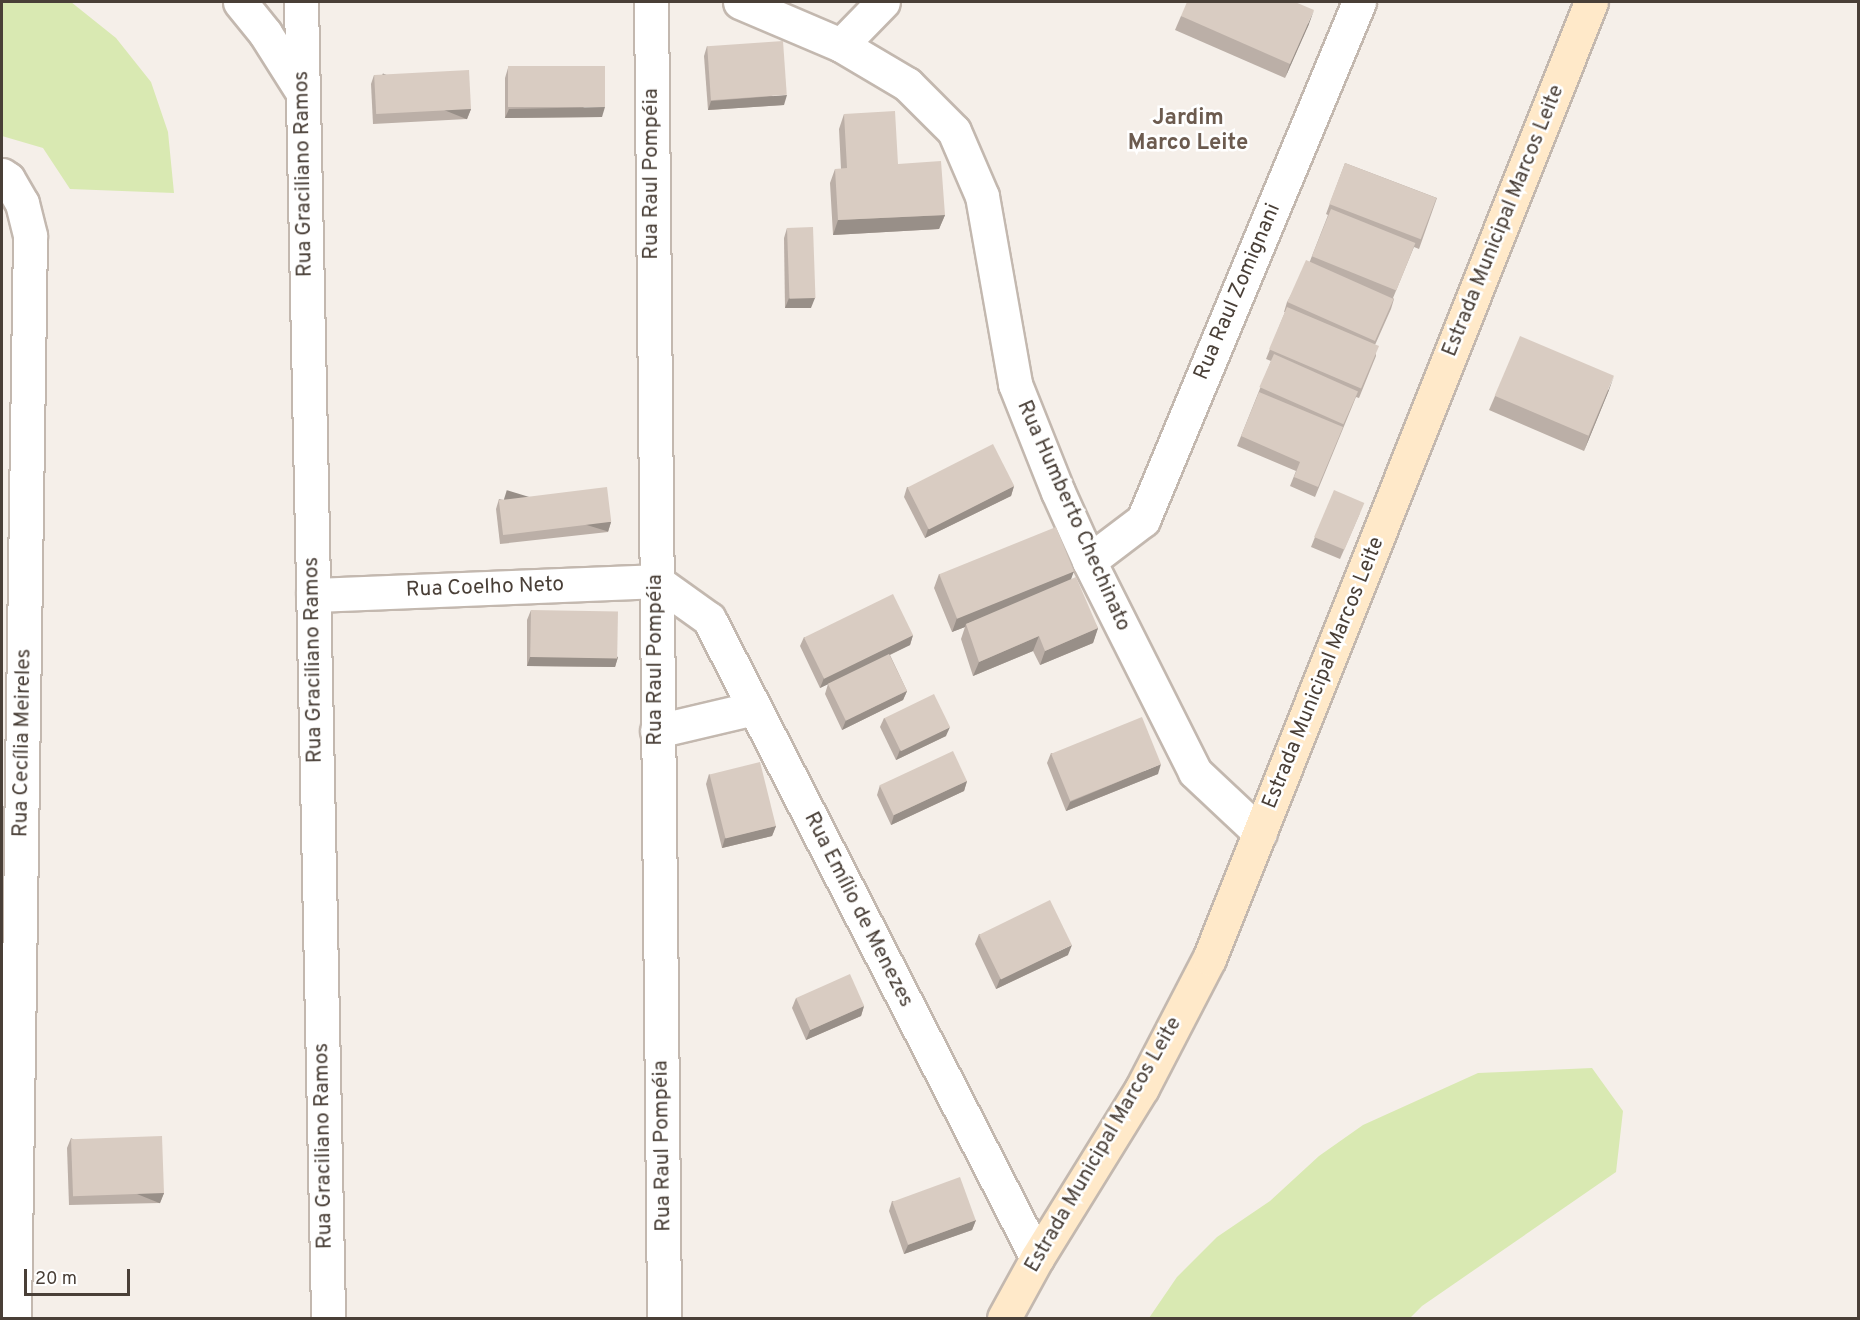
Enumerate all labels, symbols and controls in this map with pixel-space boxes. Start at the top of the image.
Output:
street label: Rua Graciliano Ramos [290,71,318,277]
street label: Estrada Municipal Marcos Leite [1438,81,1570,361]
street label: Rua Raul Pompéia [639,88,665,260]
district label: Jardim Marco Leite [1128,105,1248,156]
street label: Rua Raul Zomignani [1189,200,1287,384]
street label: Rua Humberto Chechinato [1011,397,1135,635]
street label: Estrada Municipal Marcos Leite [1258,533,1390,813]
street label: Rua Graciliano Ramos [300,557,328,763]
street label: Rua Coelho Neto [405,573,565,603]
street label: Rua Raul Pompéia [643,574,669,746]
street label: Rua Cecília Meireles [9,649,37,837]
street label: Rua Emílio de Menezes [798,808,918,1012]
street label: Estrada Municipal Marcos Leite [1020,1013,1188,1277]
street label: Rua Graciliano Ramos [310,1043,338,1249]
street label: Rua Raul Pompéia [649,1060,677,1232]
scale bar [27,1257,134,1295]
text: 20 m [35,1268,77,1291]

